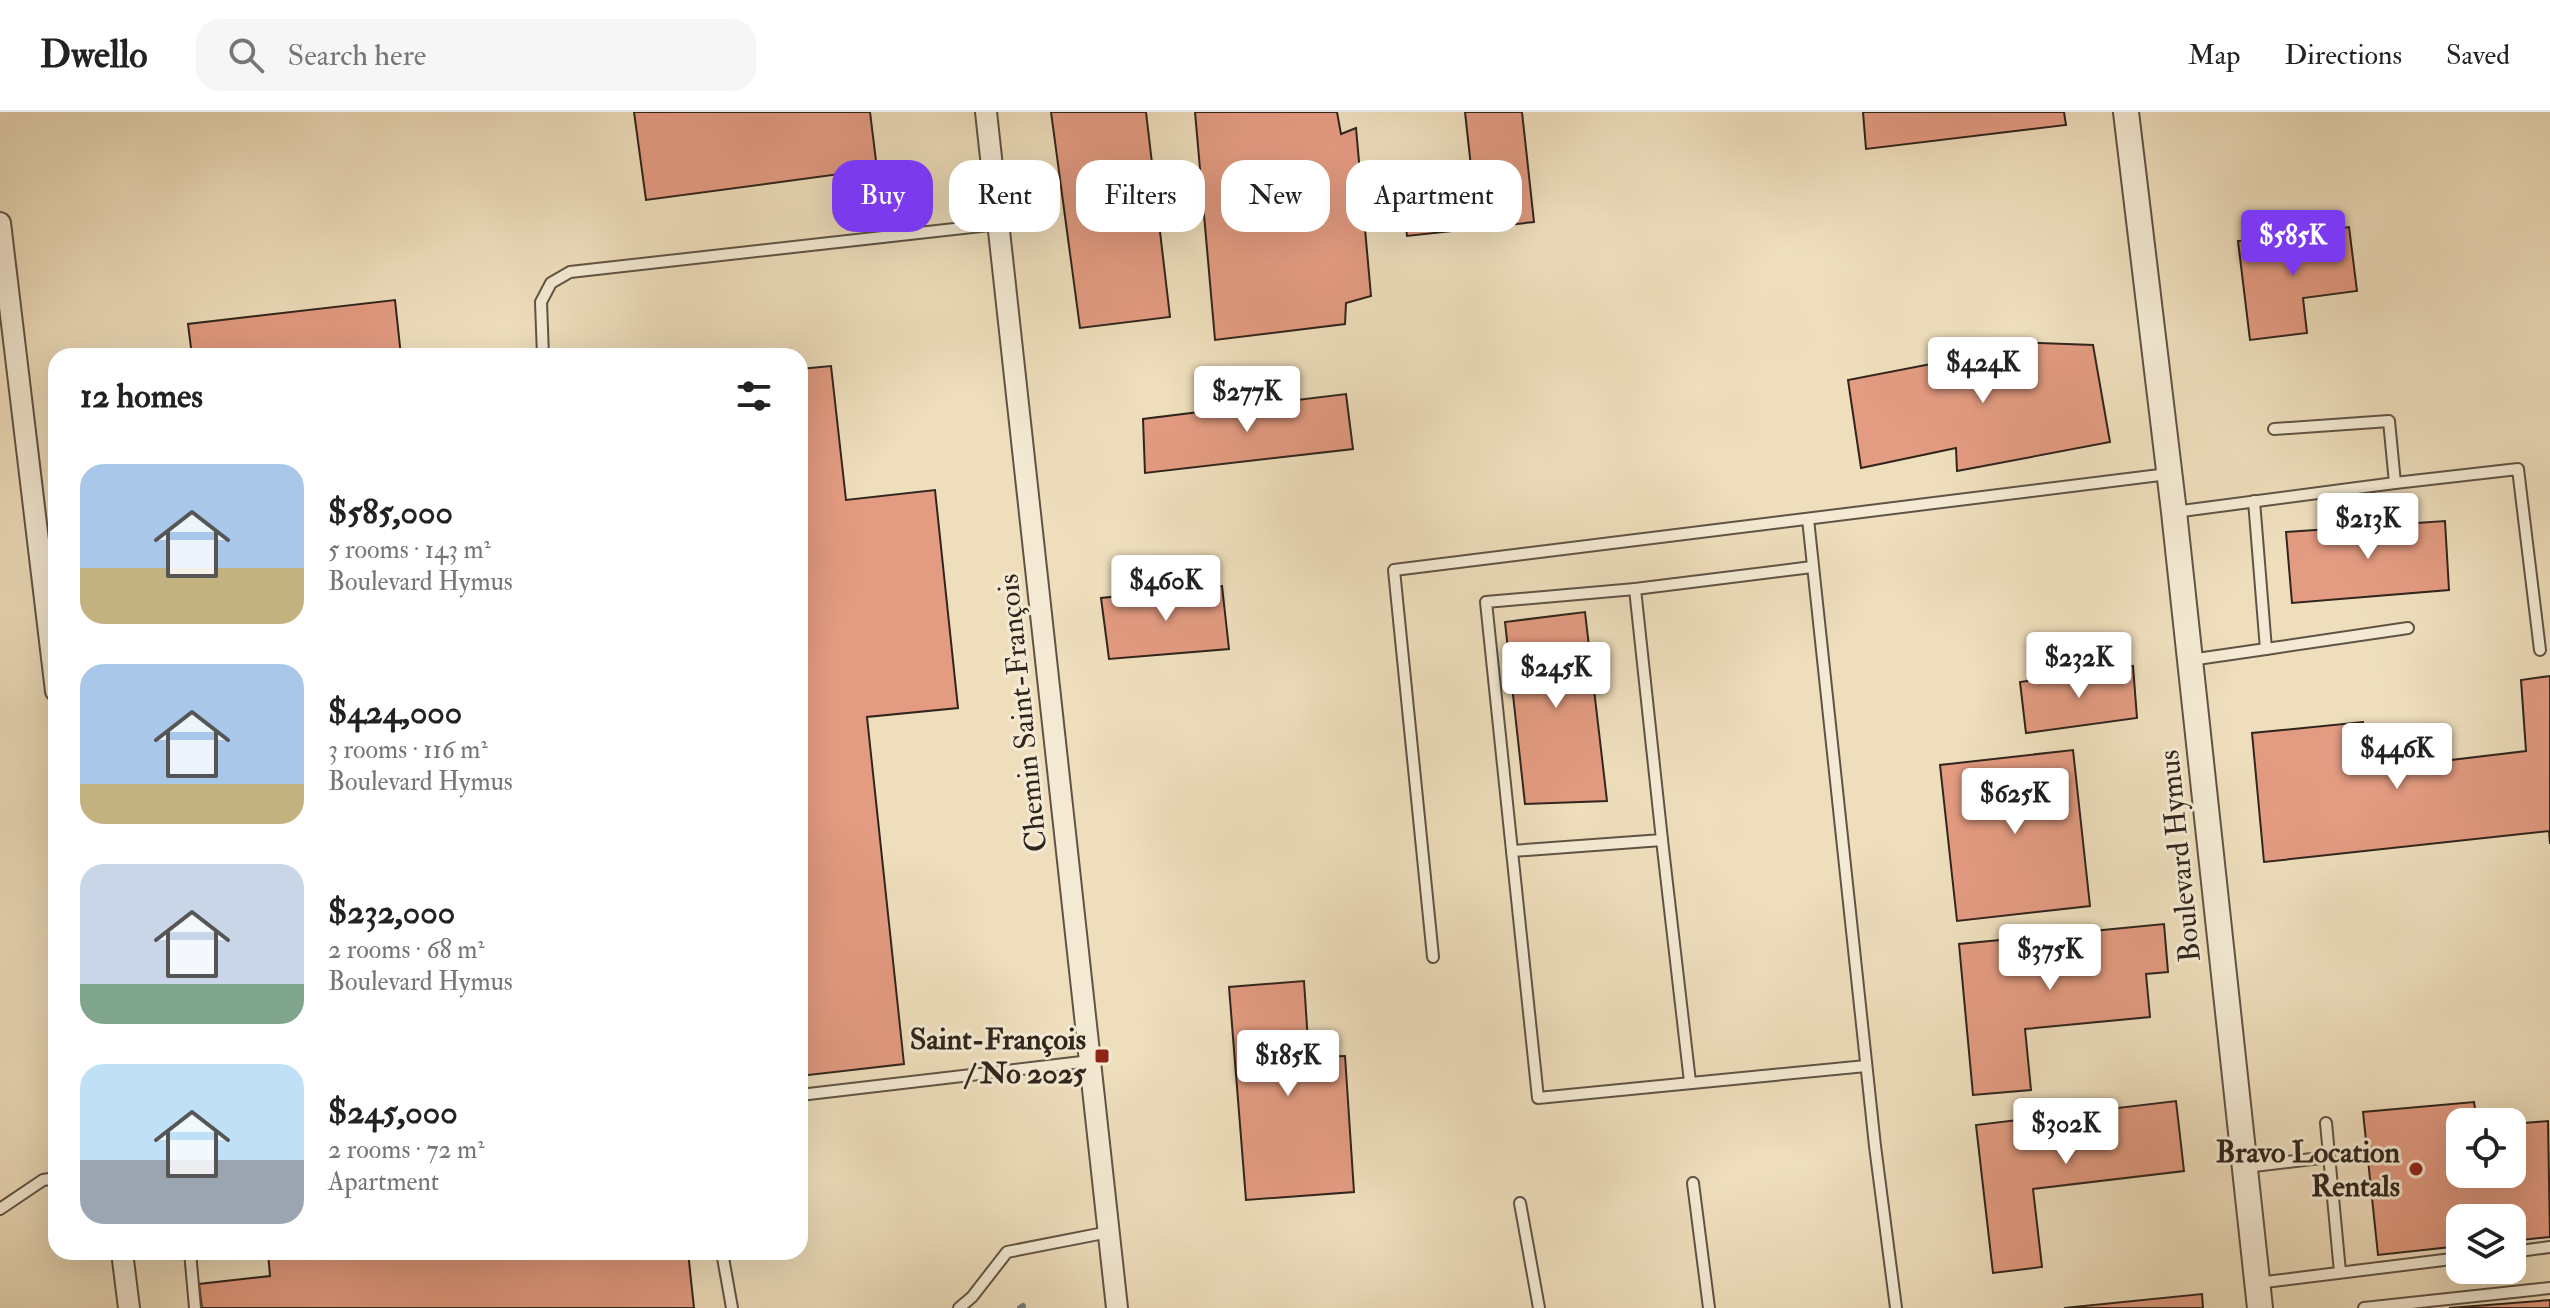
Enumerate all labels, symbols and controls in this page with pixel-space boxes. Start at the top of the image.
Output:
search box [196,19,756,91]
text: Dwello [40,31,148,79]
icon: search [224,33,268,77]
text: Search here [288,37,426,74]
text: Map [2188,38,2241,73]
text: Directions [2285,38,2402,73]
text: Saved [2446,38,2510,73]
chip: Buy [832,160,933,232]
chip: Rent [949,160,1060,232]
chip: Filters [1076,160,1205,232]
chip: New [1221,160,1330,232]
chip: Apartment [1346,160,1522,232]
pin: $585K [2237,210,2349,278]
text: $585K [2259,220,2327,252]
pin: $424K [1927,337,2039,405]
text: $424K [1946,347,2020,379]
pin: $277K [1191,366,1303,434]
icon: filters [732,374,776,418]
text: 12 homes [80,375,203,418]
text: $277K [1212,376,1282,408]
text: $585,000 [328,491,453,534]
pin: $213K [2312,493,2424,561]
icon: home [144,496,240,592]
text: $213K [2335,503,2401,535]
text: 5 rooms · 143 m² [328,534,491,566]
pin: $460K [1110,555,1222,623]
text: $460K [1129,565,1203,597]
text: Boulevard Hymus [328,566,513,598]
street label: Chemin Saint-François [989,572,1056,854]
pin: $232K [2023,632,2135,700]
pin: $245K [1500,642,1612,710]
text: $232K [2044,642,2114,674]
text: $245K [1520,652,1592,684]
text: $424,000 [328,691,462,734]
icon: home [144,696,240,792]
pin: $446K [2341,723,2453,791]
text: $446K [2360,733,2434,765]
text: 3 rooms · 116 m² [328,734,488,766]
street label: Boulevard Hymus [2150,748,2209,964]
text: Boulevard Hymus [328,766,513,798]
pin: $625K [1959,768,2071,836]
text: $625K [1980,778,2050,810]
text: $232,000 [328,891,455,934]
icon: home [144,896,240,992]
pin: $375K [1994,924,2106,992]
text: 2 rooms · 68 m² [328,934,485,966]
text: $375K [2017,934,2083,966]
text: Boulevard Hymus [328,966,513,998]
place label: Saint-François / No 2025 [910,1021,1087,1092]
pin: $185K [1232,1030,1344,1098]
text: $185K [1255,1040,1321,1072]
marker: Saint-François / No 2025 [1093,1047,1111,1065]
text: $245,000 [328,1091,458,1134]
icon: home [144,1096,240,1192]
pin: $302K [2010,1098,2122,1166]
text: $302K [2031,1108,2101,1140]
map controls [2446,1108,2526,1284]
button: locate [2446,1108,2526,1188]
text: 2 rooms · 72 m² [328,1134,485,1166]
place label: Bravo Location Rentals [2216,1134,2401,1205]
marker: Bravo Location Rentals [2407,1160,2425,1178]
text: Apartment [328,1166,439,1198]
button: layers [2446,1204,2526,1284]

